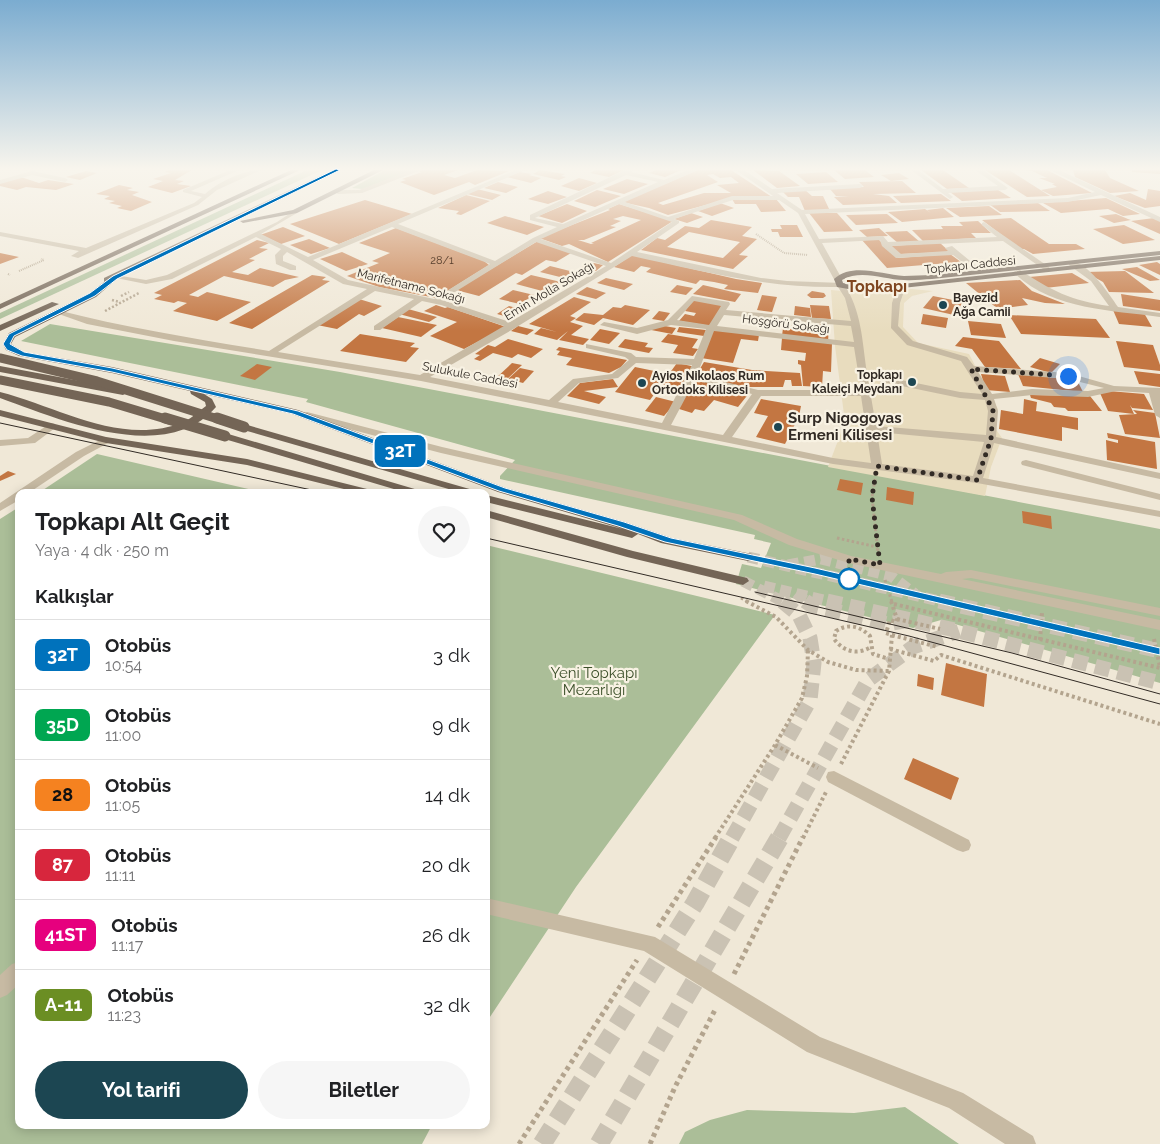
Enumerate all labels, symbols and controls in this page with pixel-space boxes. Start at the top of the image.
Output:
street label: Topkapı Caddesi [924,253,1016,277]
house number: 28/1 [430,254,454,267]
street label: Emin Molla Sokağı [502,259,596,323]
street label: Marifetname Sokağı [356,266,466,306]
district label: Topkapı [847,277,907,296]
place label: Bayezid Ağa Camii [953,291,1011,319]
marker: Bayezid Ağa Camii [937,299,949,311]
street label: Hoşgörü Sokağı [741,312,831,336]
street label: Sulukule Caddesi [421,359,519,391]
your location [1056,364,1081,389]
place label: Topkapı Kaleiçi Meydanı [812,368,902,396]
place label: Ayios Nikolaos Rum Ortodoks Kilisesi [652,369,765,397]
marker: Topkapı Kaleiçi Meydanı [906,376,918,388]
marker: Ayios Nikolaos Rum Ortodoks Kilisesi [636,377,648,389]
place label: Surp Nigogoyas Ermeni Kilisesi [788,409,902,444]
marker: Surp Nigogoyas Ermeni Kilisesi [772,421,784,433]
line badge: 32T [371,435,429,467]
text: 32T [385,440,415,461]
button: heart [418,506,470,558]
text: Topkapı Alt Geçit [35,507,230,536]
text: Yaya · 4 dk · 250 m [35,541,169,560]
unlabelled marker [838,568,860,590]
text: Kalkışlar [35,585,114,607]
text: Otobüs [105,634,171,656]
text: 32T [47,644,78,665]
text: 3 dk [433,644,470,666]
text: 10:54 [105,656,142,675]
park label: Yeni Topkapı Mezarlığı [551,664,637,699]
text: Otobüs [105,704,171,726]
text: 35D [46,714,79,735]
text: 9 dk [432,714,470,736]
text: 11:00 [105,726,141,745]
text: Otobüs [105,774,171,796]
text: 28 [52,784,73,805]
text: 14 dk [425,784,470,806]
text: 11:05 [105,796,140,815]
text: Otobüs [105,844,171,866]
text: 87 [52,854,73,875]
text: 20 dk [422,854,470,876]
text: 11:11 [105,866,135,885]
text: Otobüs [111,914,178,936]
text: 41ST [45,924,86,945]
text: 26 dk [422,924,470,946]
text: 11:17 [111,936,143,955]
text: Otobüs [107,984,174,1006]
text: A-11 [45,994,82,1015]
text: 32 dk [423,994,470,1016]
text: 11:23 [107,1006,141,1025]
button: Yol tarifi [35,1061,248,1119]
button: Biletler [258,1061,470,1119]

